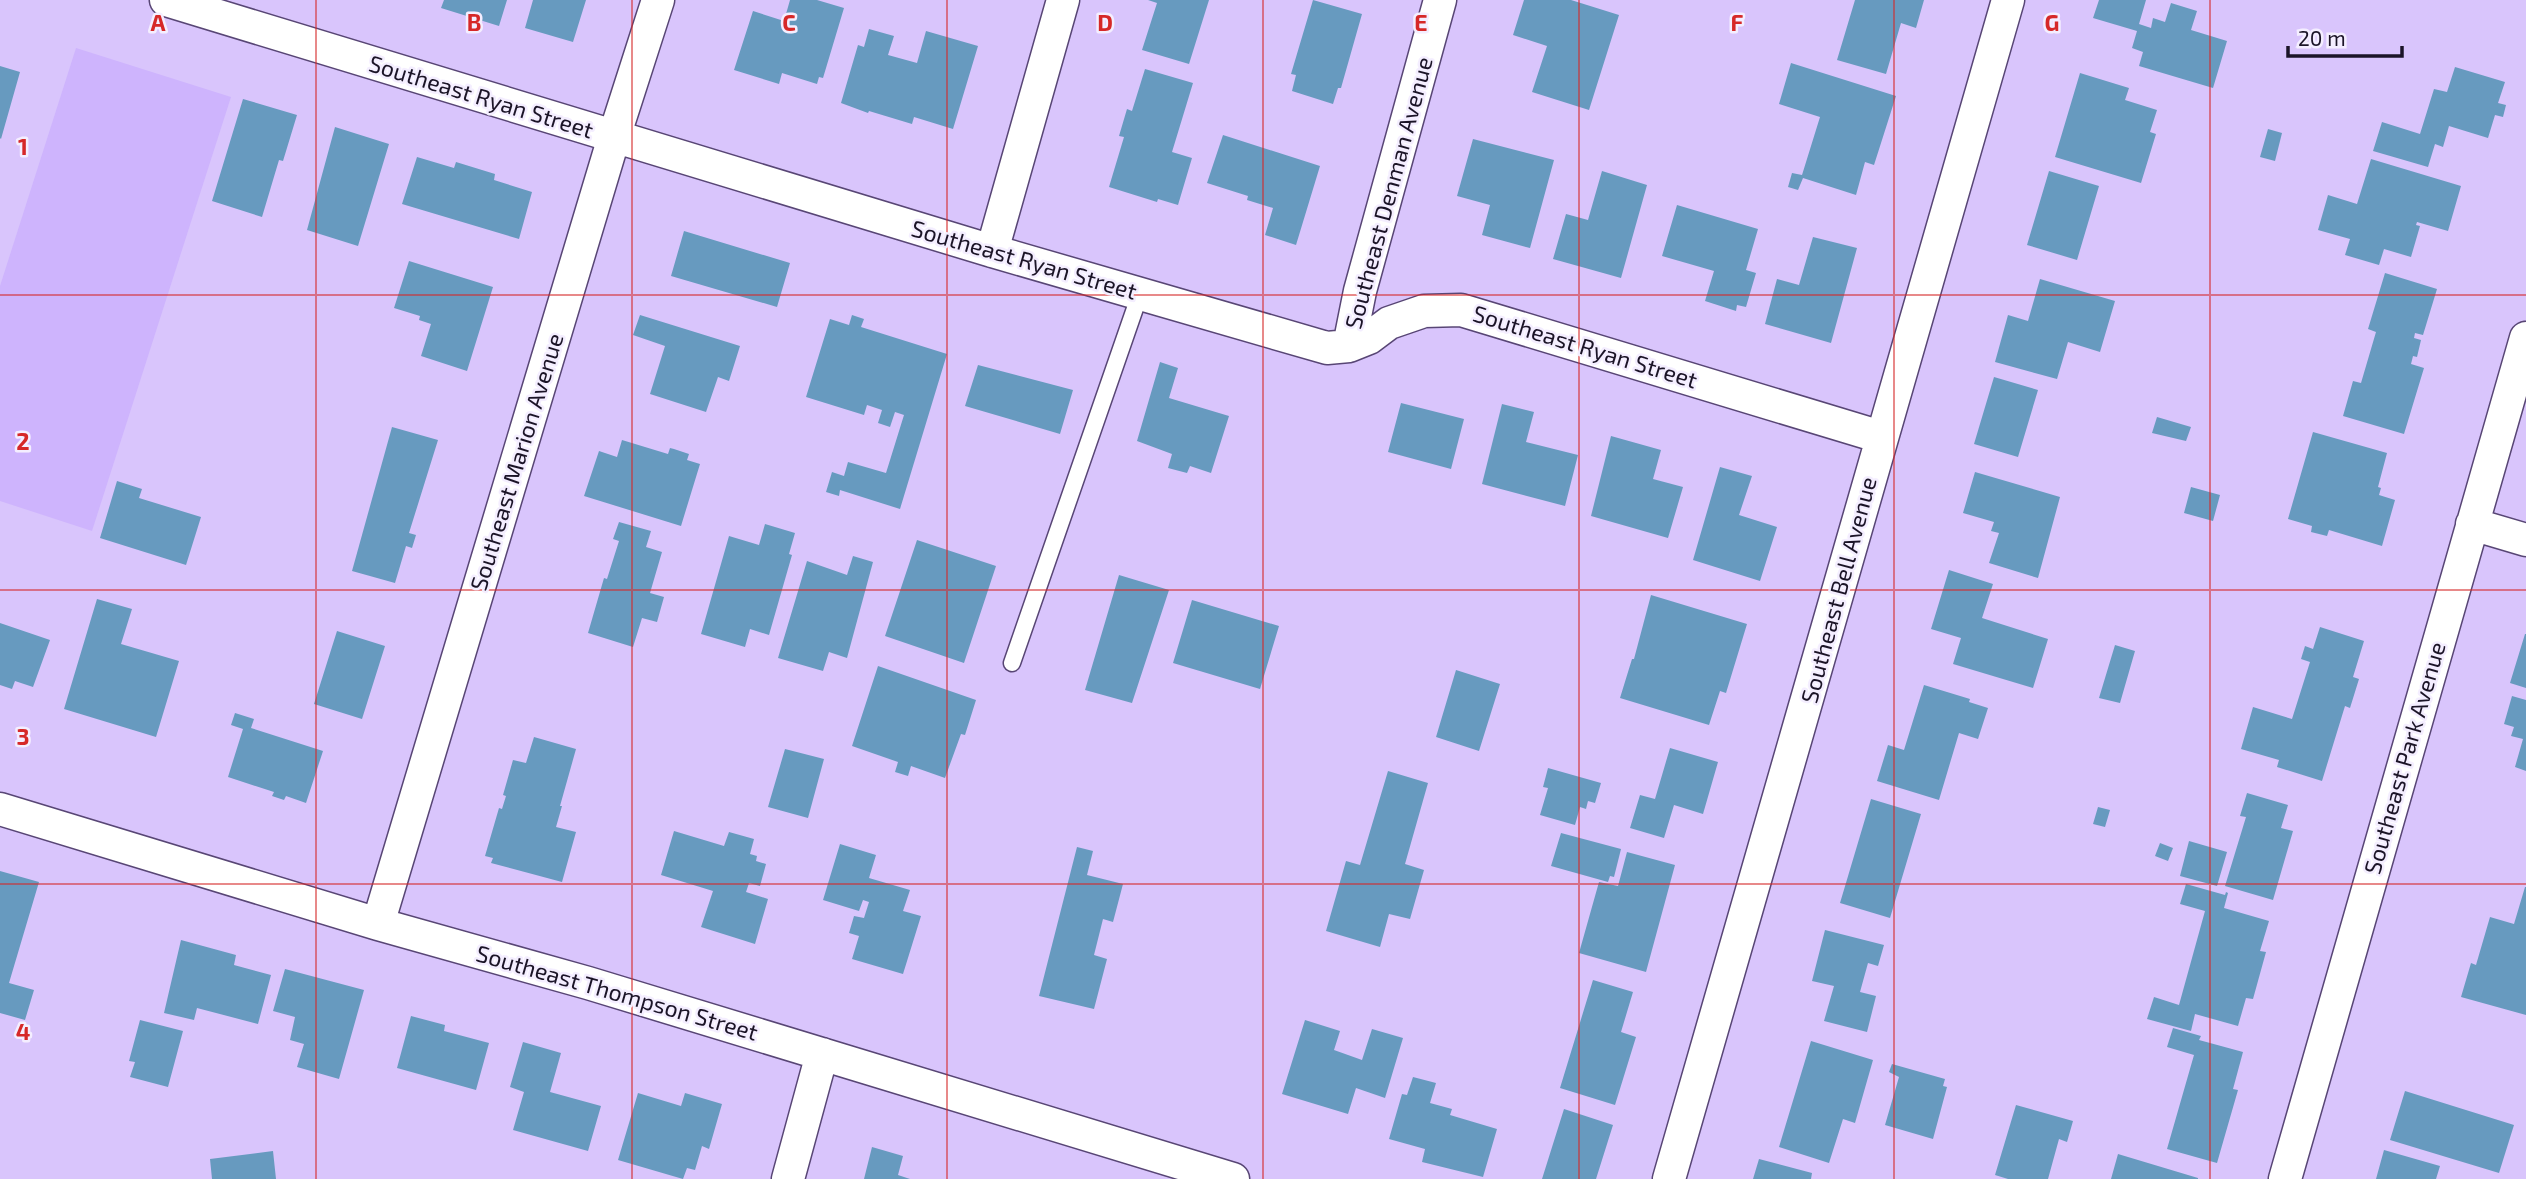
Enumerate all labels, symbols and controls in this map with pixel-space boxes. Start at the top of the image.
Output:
text: A [150,8,166,36]
text: B [467,8,481,36]
text: C [782,8,796,36]
text: D [1097,8,1113,36]
text: E [1414,8,1428,36]
text: F [1731,8,1744,36]
text: G [2045,8,2059,36]
scale bar [2288,14,2402,58]
text: 20 m [2298,25,2346,50]
street label: Southeast Ryan Street [366,49,597,144]
street label: Southeast Denman Avenue [1338,54,1438,332]
text: 1 [18,132,28,160]
street label: Southeast Ryan Street [908,213,1140,305]
street label: Southeast Ryan Street [1470,299,1701,394]
street label: Southeast Marion Avenue [464,330,569,594]
text: 2 [16,427,30,455]
street label: Southeast Bell Avenue [1794,474,1882,706]
street label: Southeast Park Avenue [2357,638,2451,877]
text: 3 [16,722,30,750]
street label: Southeast Thompson Street [473,938,762,1046]
text: 4 [16,1017,30,1045]

